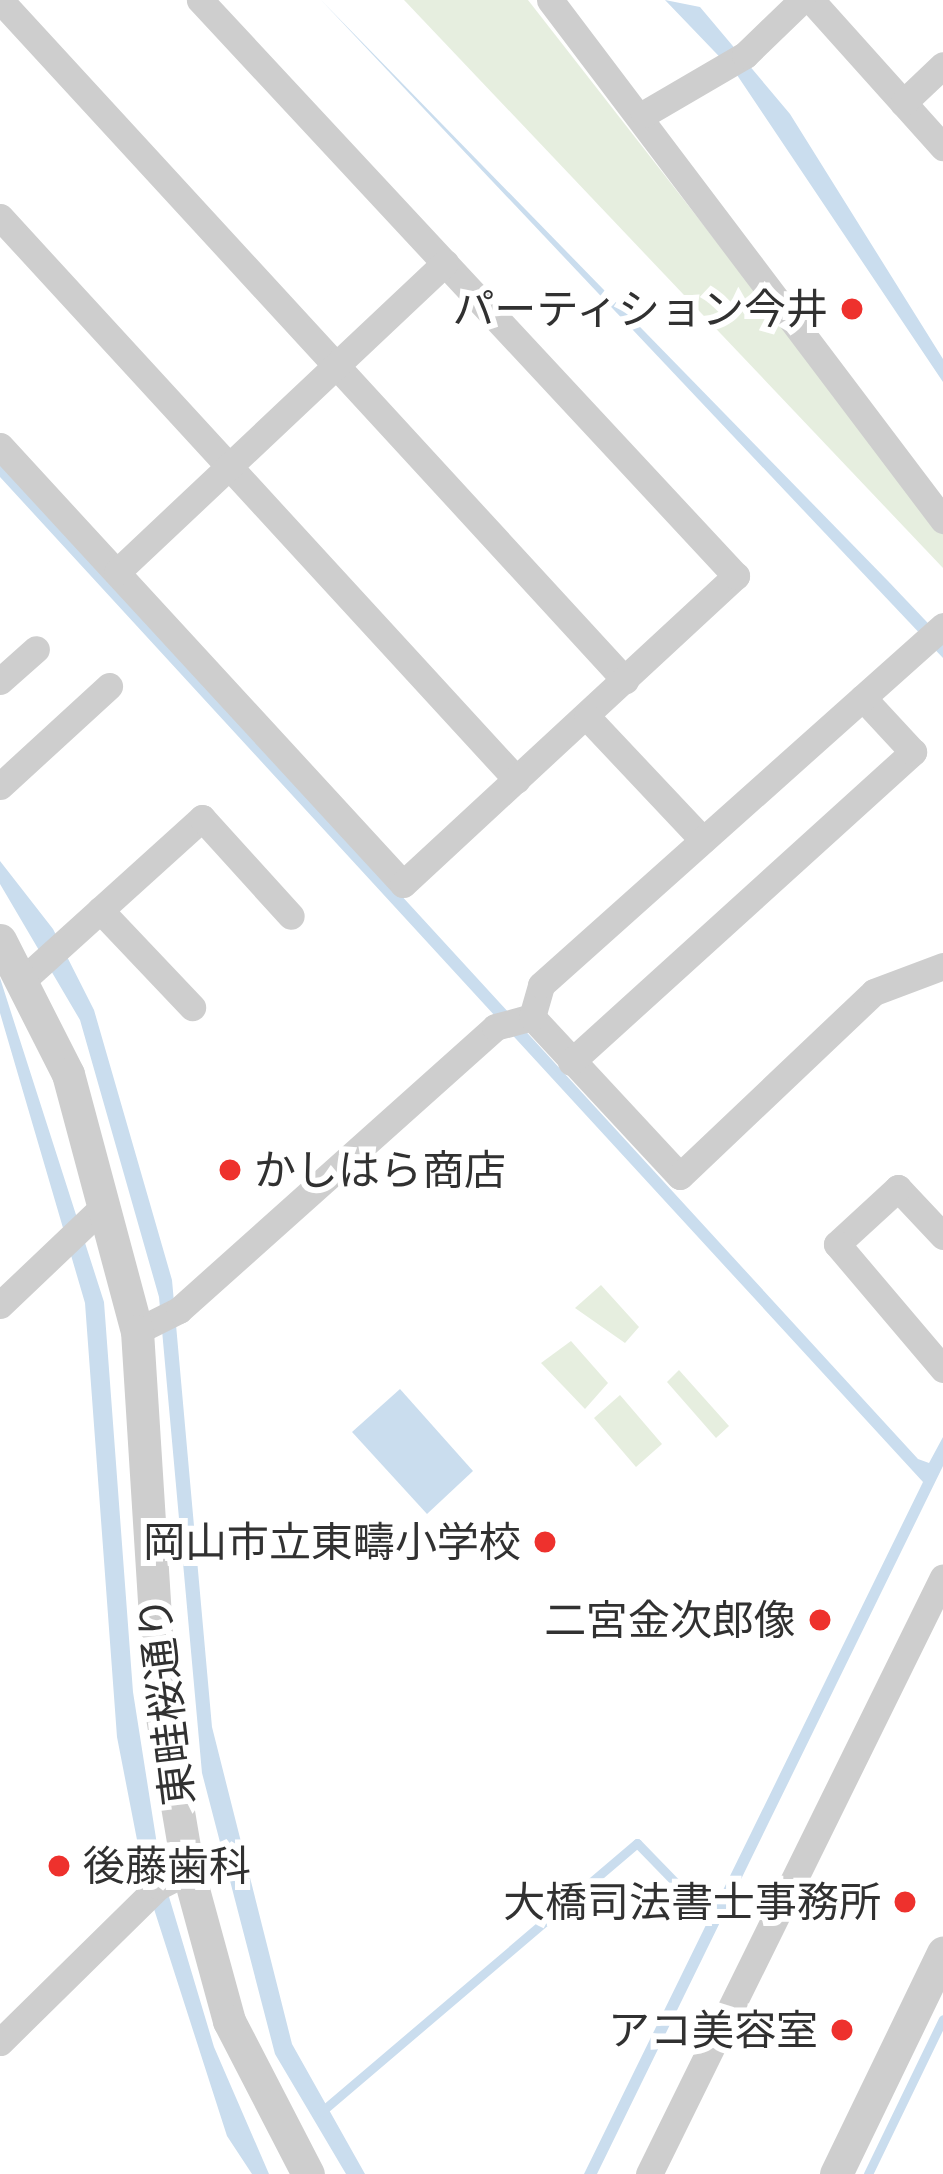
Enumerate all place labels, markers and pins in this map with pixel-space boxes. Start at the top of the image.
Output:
place label: パーティション今井 [450,284,828,334]
marker: パーティション今井 [839,296,865,322]
place label: かしはら商店 [254,1145,506,1195]
marker: かしはら商店 [217,1157,243,1183]
place label: 岡山市立東疇小学校 [143,1517,521,1567]
marker: 岡山市立東疇小学校 [532,1529,558,1555]
place label: 二宮金次郎像 [544,1595,796,1645]
marker: 二宮金次郎像 [807,1607,833,1633]
place label: 後藤歯科 [83,1841,251,1891]
marker: 後藤歯科 [46,1853,72,1879]
place label: 大橋司法書士事務所 [503,1877,881,1927]
marker: 大橋司法書士事務所 [892,1889,918,1915]
place label: アコ美容室 [608,2005,818,2055]
marker: アコ美容室 [829,2017,855,2043]

